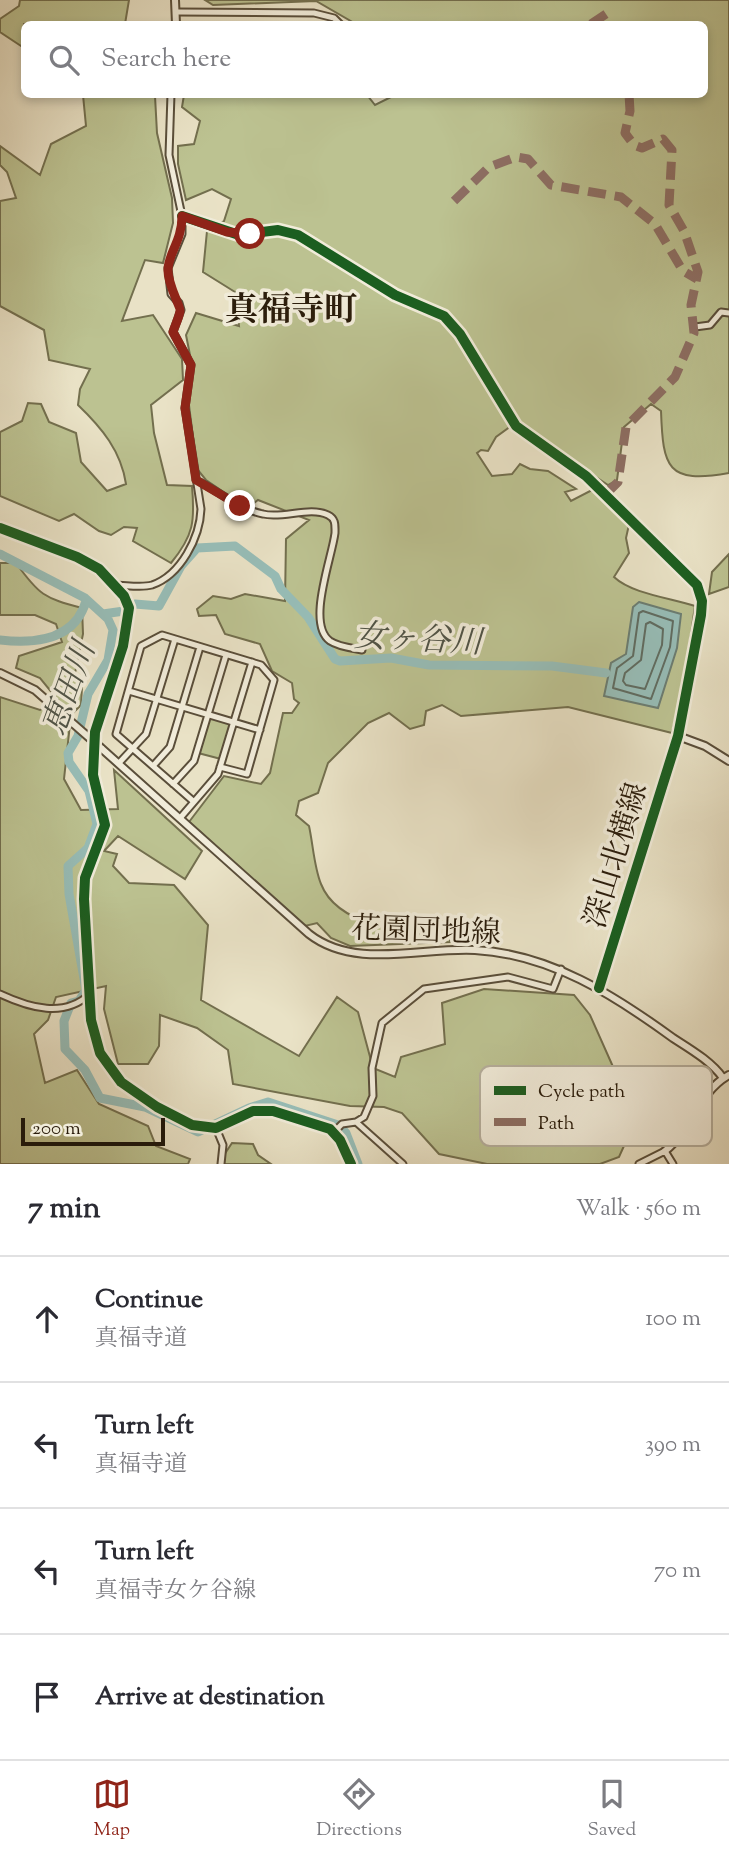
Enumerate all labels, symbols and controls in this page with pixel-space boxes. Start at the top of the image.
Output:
search box [21,21,708,98]
icon: search [45,41,83,79]
text: Search here [101,41,231,78]
route start [234,218,265,249]
district label: 真福寺町 [225,288,357,336]
route end [224,490,255,521]
water label: 女ヶ谷川 [353,615,486,667]
water label: 恵田川 [33,633,110,742]
street label: 深山北横線 [575,778,660,934]
street label: 花園団地線 [350,908,502,957]
legend [480,1066,712,1146]
text: Cycle path [538,1079,625,1106]
text: Path [538,1111,575,1138]
scale bar [21,1115,164,1147]
text: 200 m [32,1116,81,1143]
text: 7 min [28,1188,100,1231]
text: Walk · 560 m [576,1193,701,1226]
text: Continue [95,1282,203,1319]
icon: ahead [28,1300,66,1338]
text: 100 m [645,1303,701,1336]
text: 真福寺道 [95,1323,187,1356]
text: Turn left [95,1408,194,1445]
icon: left [28,1426,66,1464]
text: 390 m [645,1429,701,1462]
text: 真福寺道 [95,1449,187,1482]
text: Turn left [95,1534,194,1571]
icon: left [28,1552,66,1590]
text: 70 m [654,1555,701,1588]
text: 真福寺女ケ谷線 [95,1575,256,1608]
icon: arrive [28,1678,66,1716]
text: Arrive at destination [95,1679,325,1716]
tab: Map [93,1775,131,1844]
tab: Directions [316,1775,402,1844]
tab: Saved [587,1775,636,1844]

